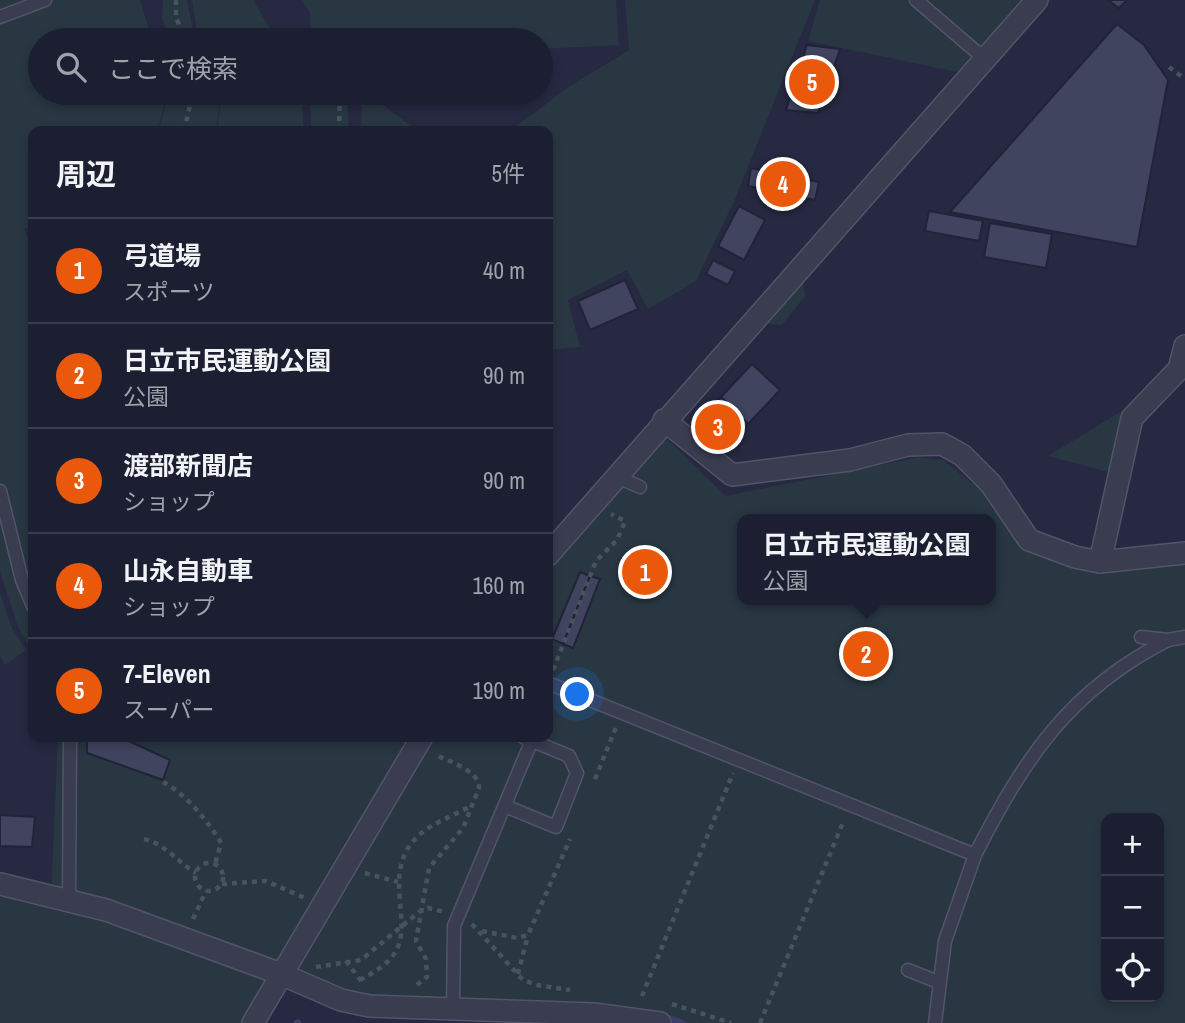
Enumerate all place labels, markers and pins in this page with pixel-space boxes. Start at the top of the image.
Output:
pin: 5 [789,56,835,108]
pin: 4 [760,158,806,210]
pin: 3 [695,401,741,453]
pin: 1 [622,546,668,598]
pin: 2 [843,628,889,680]

